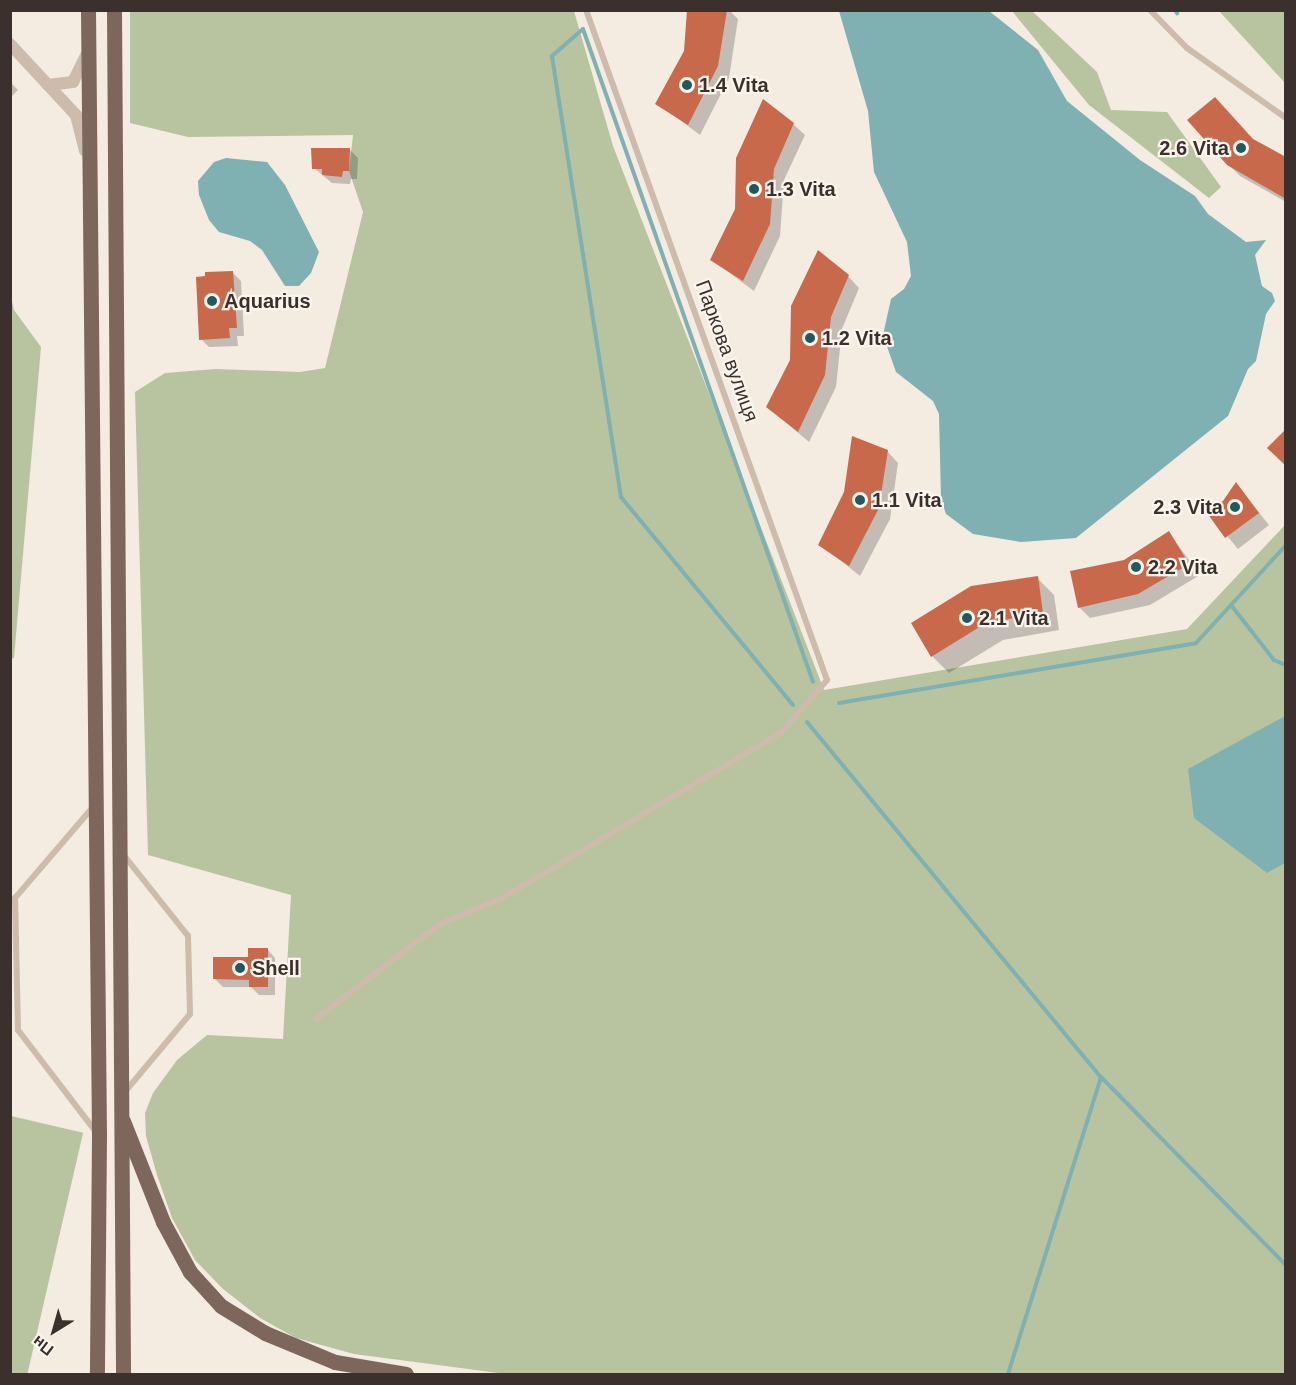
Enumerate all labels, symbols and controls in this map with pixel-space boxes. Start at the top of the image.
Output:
place label: 1.4 Vita [699,73,769,97]
marker: 1.4 Vita [680,78,694,92]
place label: 2.6 Vita [1159,136,1229,160]
marker: 2.6 Vita [1234,141,1248,155]
place label: 1.3 Vita [766,177,836,201]
marker: 1.3 Vita [747,182,761,196]
street label: Паркова вулиця [690,277,764,425]
place label: Aquarius [224,289,311,313]
marker: Aquarius [205,294,219,308]
place label: 1.2 Vita [822,326,892,350]
marker: 1.2 Vita [803,331,817,345]
place label: 1.1 Vita [872,488,942,512]
marker: 1.1 Vita [853,493,867,507]
place label: 2.3 Vita [1153,495,1223,519]
marker: 2.3 Vita [1228,500,1242,514]
place label: 2.2 Vita [1148,555,1218,579]
marker: 2.2 Vita [1129,560,1143,574]
place label: 2.1 Vita [979,606,1049,630]
marker: 2.1 Vita [960,611,974,625]
place label: Shell [252,956,300,980]
marker: Shell [233,961,247,975]
north arrow [24,1301,84,1361]
text: Пн [29,1333,56,1359]

